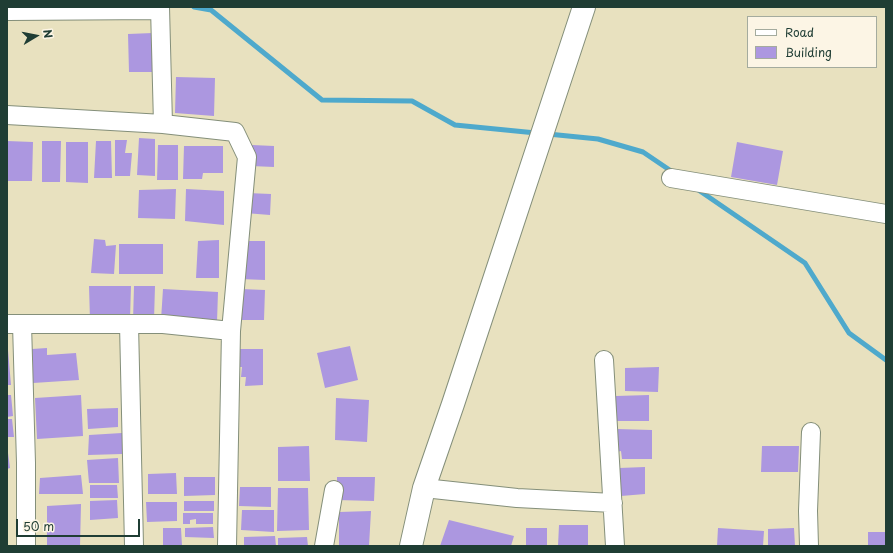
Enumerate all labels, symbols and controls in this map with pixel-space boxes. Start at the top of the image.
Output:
north arrow [16,16,56,56]
legend [747,16,877,68]
text: Road [785,23,814,41]
text: N [39,28,57,40]
text: Building [785,43,832,61]
scale bar [18,511,142,537]
text: 50 m [23,517,54,535]

